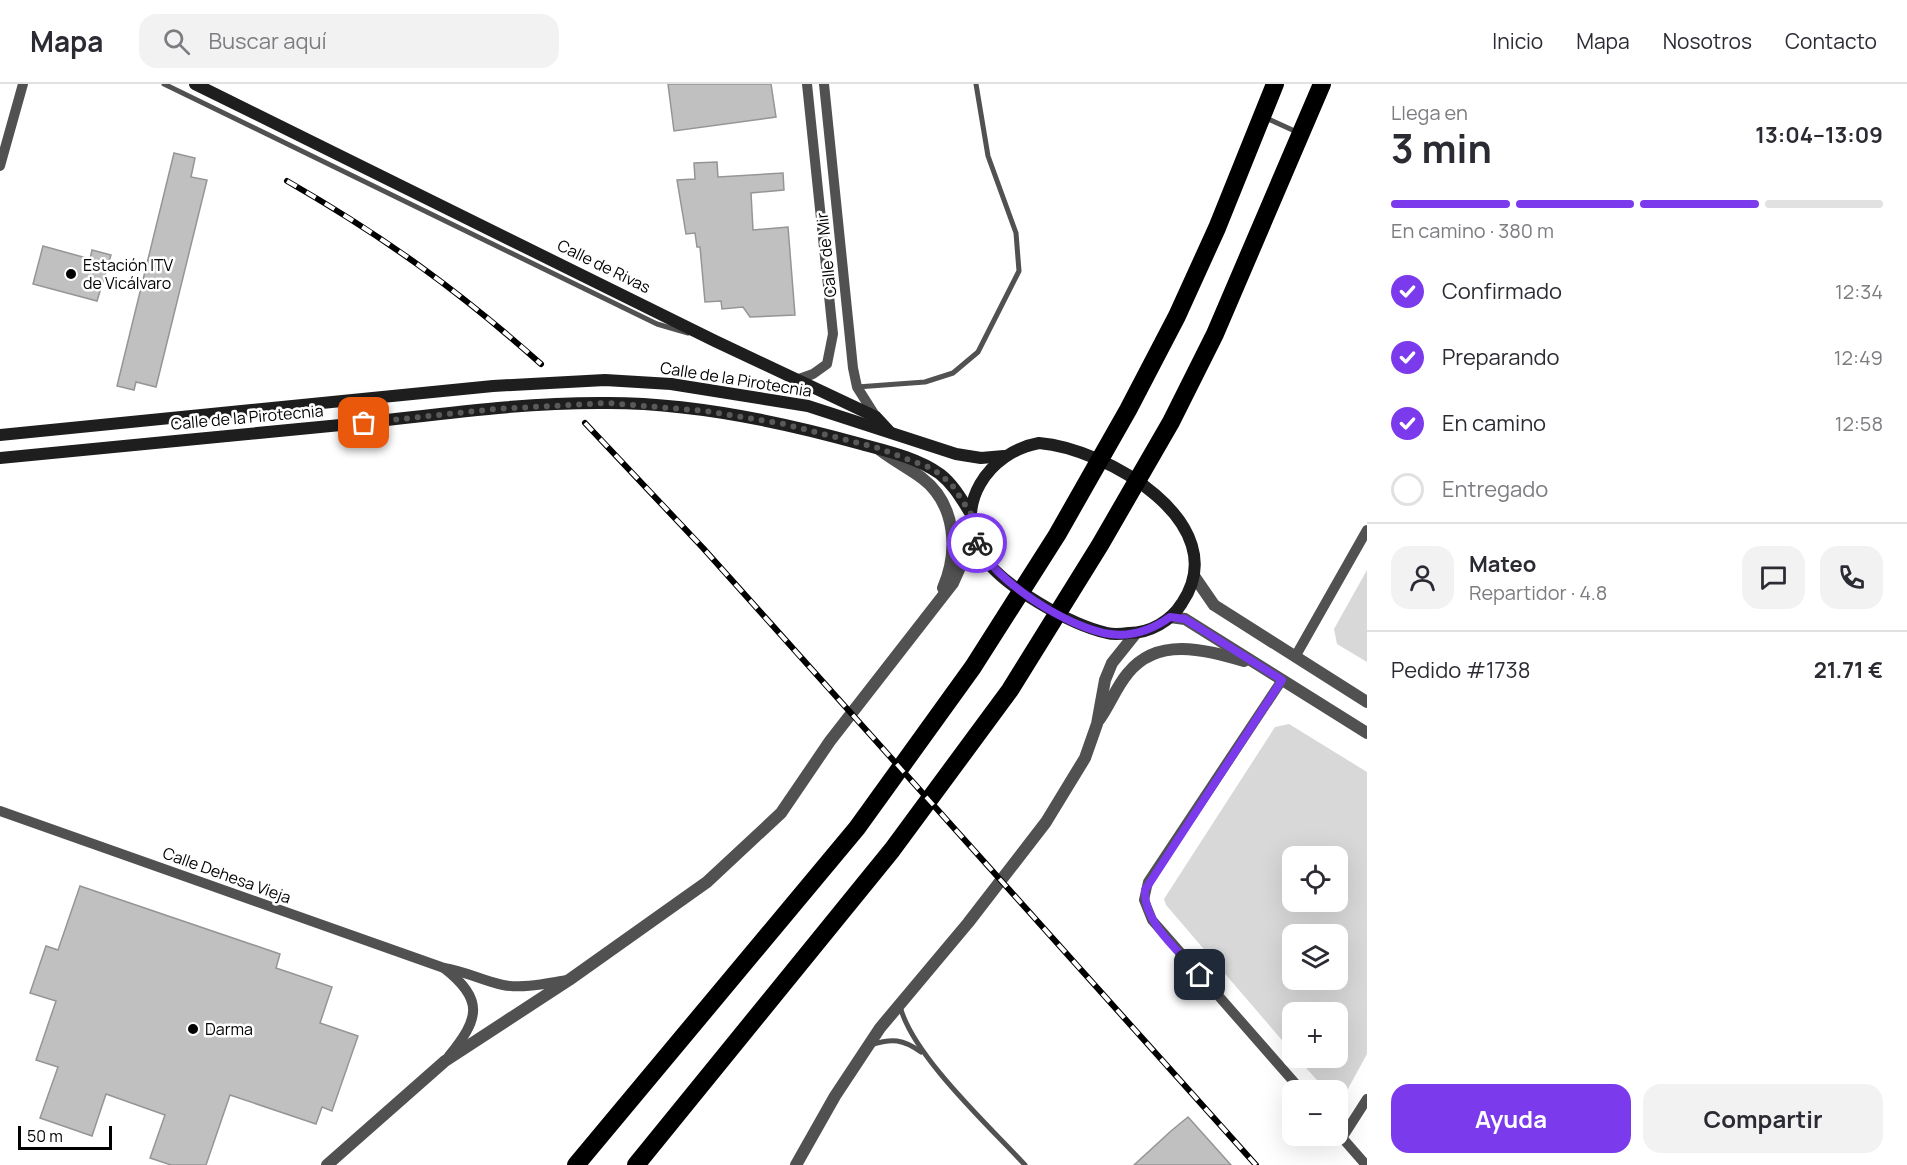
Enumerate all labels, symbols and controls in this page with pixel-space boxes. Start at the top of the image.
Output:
search box [139,14,559,68]
text: Mapa [30,22,103,60]
icon: search [160,25,193,58]
text: Buscar aquí [208,26,327,56]
text: Inicio [1492,27,1543,55]
text: Mapa [1576,27,1630,55]
text: Nosotros [1663,27,1752,55]
text: Contacto [1785,27,1877,55]
text: Llega en [1391,99,1468,126]
text: 13:04–13:09 [1755,120,1883,150]
text: 3 min [1391,121,1492,175]
street label: Calle de Mir [811,211,841,299]
text: En camino · 380 m [1391,217,1554,244]
street label: Calle de Rivas [554,234,654,298]
place label: Estación ITV de Vicálvaro [83,254,174,294]
marker: Estación ITV de Vicálvaro [64,267,78,281]
icon: check [1391,275,1424,308]
text: Confirmado [1442,276,1562,306]
text: 12:34 [1835,278,1883,305]
icon: check [1391,341,1424,374]
text: Preparando [1442,342,1560,372]
text: 12:49 [1834,344,1883,371]
street label: Calle de la Pirotecnia [659,356,813,402]
pin [338,397,389,448]
street label: Calle de la Pirotecnia [170,399,324,435]
icon: bag [347,406,380,439]
icon: check [1391,407,1424,440]
text: En camino [1442,408,1546,438]
text: 12:58 [1835,410,1883,437]
text: Entregado [1442,474,1548,504]
courier [947,513,1007,573]
icon: bike [961,527,994,560]
button: person [1391,546,1454,609]
button: chat [1742,546,1805,609]
button: phone [1820,546,1883,609]
text: Mateo [1469,549,1536,579]
text: Repartidor · 4.8 [1469,579,1607,606]
text: Pedido #1738 [1391,655,1531,685]
text: 21.71 € [1814,655,1883,685]
street label: Calle Dehesa Vieja [160,842,294,908]
map controls [1282,846,1348,1146]
button: locate [1282,846,1348,912]
button: layers [1282,924,1348,990]
pin [1174,949,1225,1000]
icon: home [1183,958,1216,991]
button: + [1282,1002,1348,1068]
place label: Darma [205,1018,253,1040]
marker: Darma [186,1022,200,1036]
button: − [1282,1080,1348,1146]
button: Ayuda [1391,1084,1631,1153]
button: Compartir [1643,1084,1883,1153]
scale bar [18,1123,112,1150]
text: 50 m [27,1125,63,1147]

